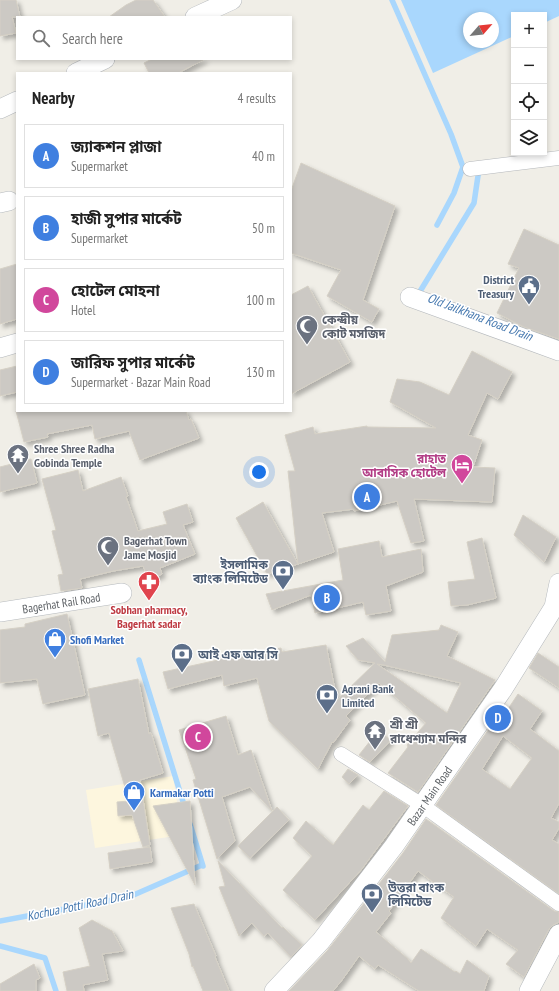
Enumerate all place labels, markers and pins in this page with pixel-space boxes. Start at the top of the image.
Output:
place label: District Treasury [478,272,514,301]
public building icon: District Treasury [516,273,542,306]
place label: কেন্দ্রীয় কোট মসজিদ [322,312,386,341]
mosque icon: কেন্দ্রীয় কোট মসজিদ [294,313,320,346]
place label: Shree Shree Radha Gobinda Temple [34,441,115,470]
temple icon: Shree Shree Radha Gobinda Temple [5,442,31,475]
place label: রাহাত আবাসিক হোটেল [361,451,447,480]
hotel icon: রাহাত আবাসিক হোটেল [449,452,475,485]
pin: A [354,482,380,512]
place label: Bagerhat Town Jame Mosjid [123,533,187,562]
mosque icon: Bagerhat Town Jame Mosjid [95,534,121,567]
place label: ইসলামিক ব্যাংক লিমিটেড [192,557,268,586]
bank icon: ইসলামিক ব্যাংক লিমিটেড [270,558,296,591]
pharmacy icon: Sobhan pharmacy, Bagerhat sadar [136,569,162,602]
pin: B [314,583,340,613]
place label: Sobhan pharmacy, Bagerhat sadar [111,602,188,631]
shop icon: Shofi Market [42,626,68,659]
place label: Shofi Market [70,632,124,647]
bank icon: আই এফ আর সি [169,641,195,674]
place label: আই এফ আর সি [197,647,278,662]
place label: Agrani Bank Limited [341,681,393,710]
bank icon: Agrani Bank Limited [314,682,340,715]
pin: D [485,703,511,733]
place label: শ্রী শ্রী রাধেশ্যাম মন্দির [389,717,467,746]
temple icon: শ্রী শ্রী রাধেশ্যাম মন্দির [362,718,388,751]
pin: C [185,722,211,752]
shop icon: Karmakar Potti [121,779,147,812]
place label: Karmakar Potti [150,785,214,800]
place label: উত্তরা বাংক লিমিটেড [387,880,444,909]
bank icon: উত্তরা বাংক লিমিটেড [359,881,385,914]

